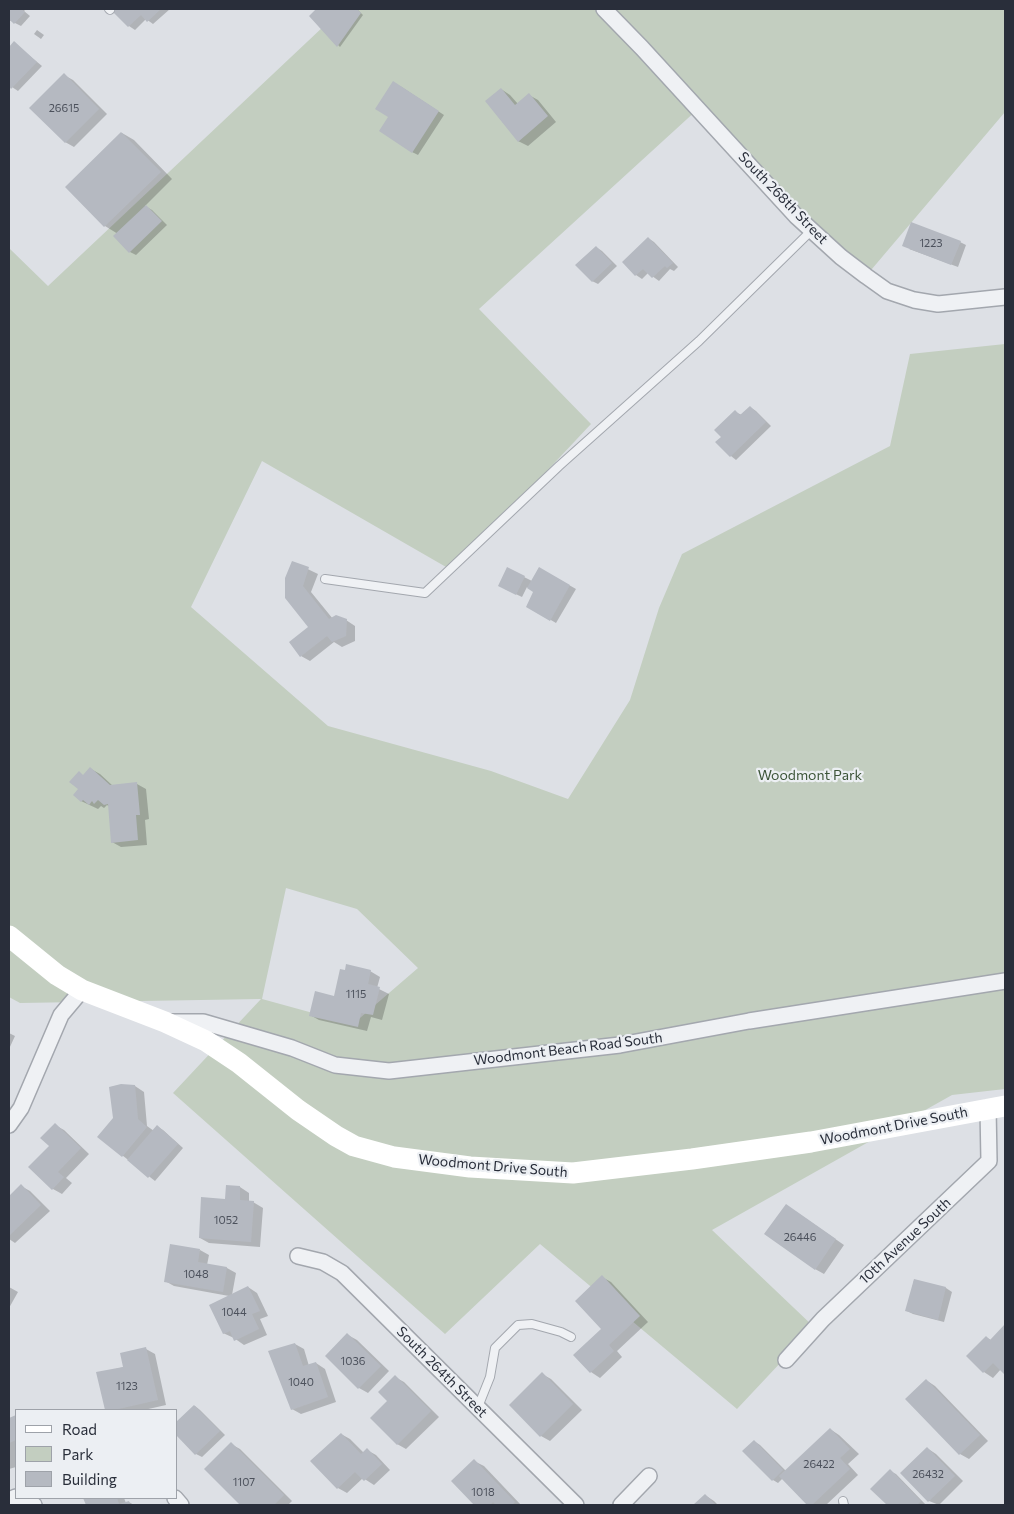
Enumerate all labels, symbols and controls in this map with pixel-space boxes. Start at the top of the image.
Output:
house number: 26615 [49,101,79,115]
street label: South 268th Street [735,148,831,248]
house number: 1223 [919,236,943,250]
park label: Woodmont Park [758,767,862,783]
house number: 1115 [346,987,366,1001]
street label: Woodmont Beach Road South [473,1029,663,1069]
street label: Woodmont Drive South [819,1103,969,1149]
street label: Woodmont Drive South [418,1151,568,1181]
street label: 10th Avenue South [856,1194,954,1288]
house number: 1052 [214,1213,238,1227]
house number: 26446 [784,1230,816,1244]
house number: 1048 [183,1267,209,1281]
house number: 1044 [221,1305,247,1319]
street label: South 264th Street [393,1323,491,1421]
house number: 1036 [341,1354,365,1368]
house number: 1040 [288,1375,314,1389]
house number: 1123 [116,1379,138,1393]
legend [15,1409,178,1499]
text: Road [62,1420,97,1438]
text: Park [62,1445,93,1463]
house number: 26422 [803,1457,835,1471]
house number: 26432 [912,1467,944,1481]
text: Building [62,1470,117,1488]
house number: 1107 [233,1475,255,1489]
house number: 1018 [471,1485,495,1499]

